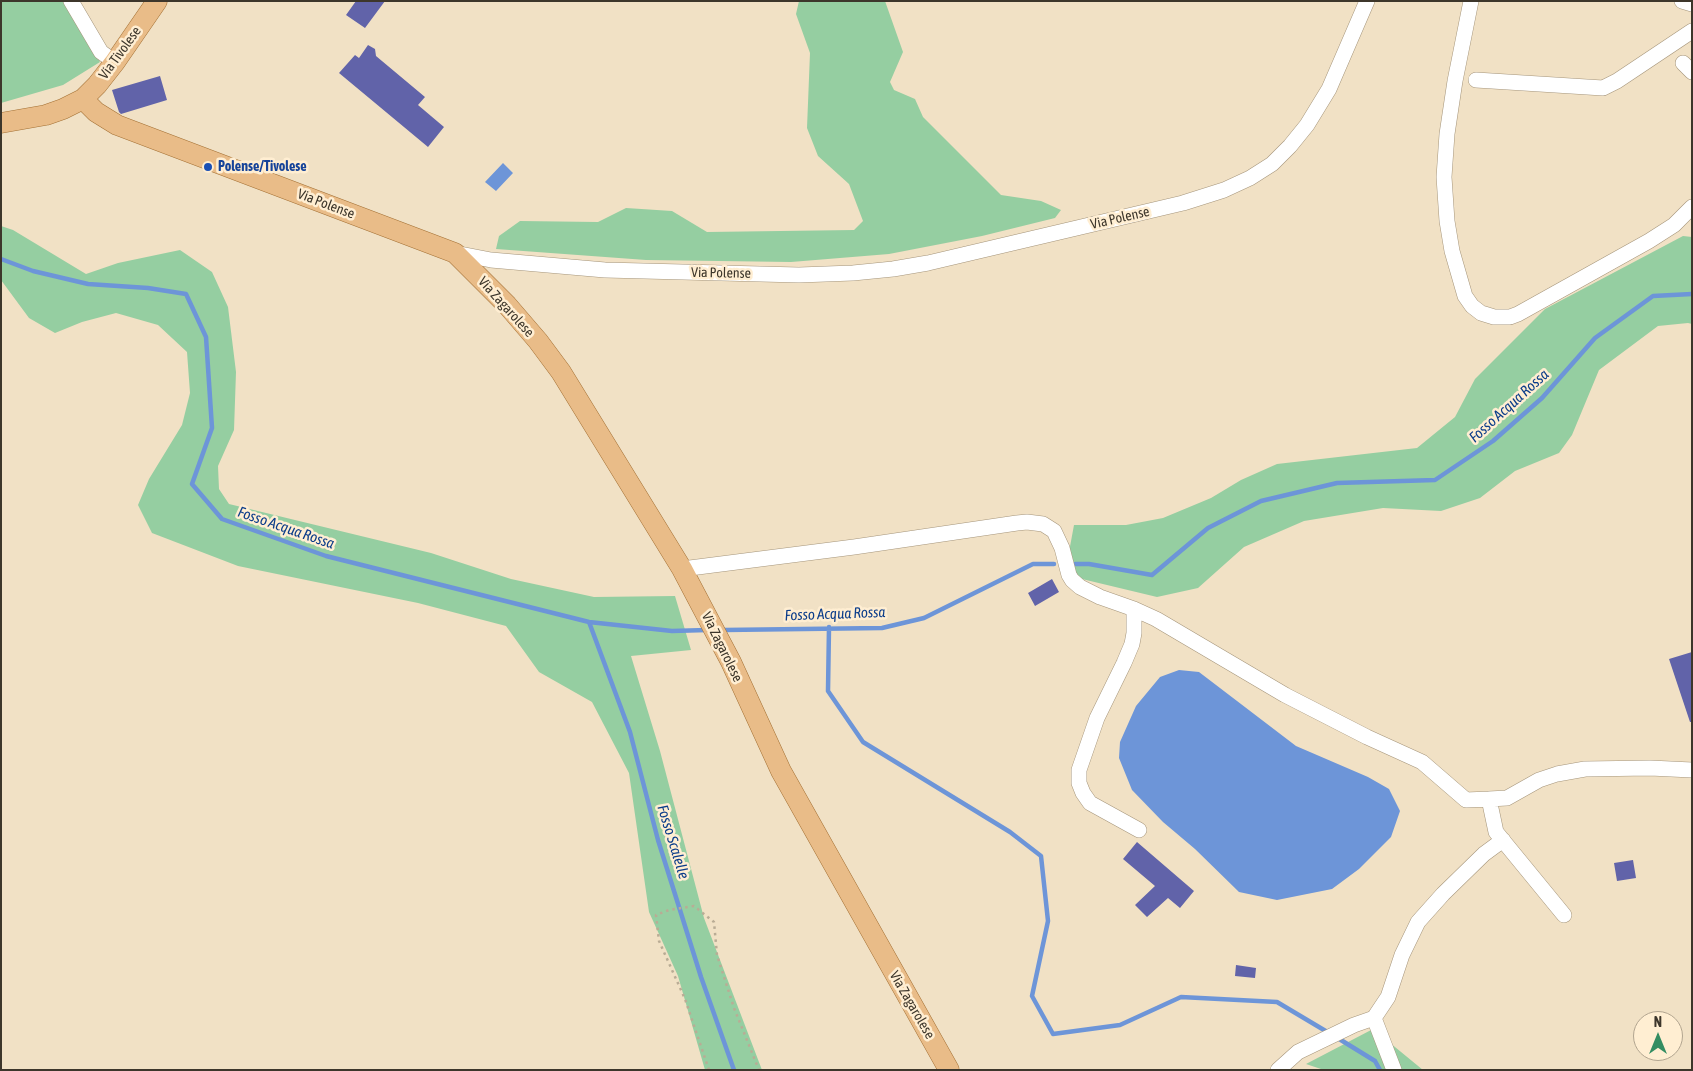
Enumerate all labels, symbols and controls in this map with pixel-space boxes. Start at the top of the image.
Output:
street label: Via Tivolese [95,23,145,83]
place label: Polense/Tivolese [218,159,307,175]
marker: Polense/Tivolese [202,161,214,173]
street label: Via Polense [295,185,357,223]
street label: Via Polense [1089,203,1151,233]
street label: Via Polense [691,264,751,282]
street label: Via Zagarolese [474,273,538,341]
water label: Fosso Acqua Rossa [1465,366,1553,446]
water label: Fosso Acqua Rossa [235,503,337,553]
water label: Fosso Acqua Rossa [784,603,886,625]
street label: Via Zagarolese [698,609,746,685]
water label: Fosso Scalelle [653,803,693,881]
street label: Via Zagarolese [886,968,938,1042]
north arrow [1633,1011,1683,1061]
text: N [1654,1014,1662,1030]

